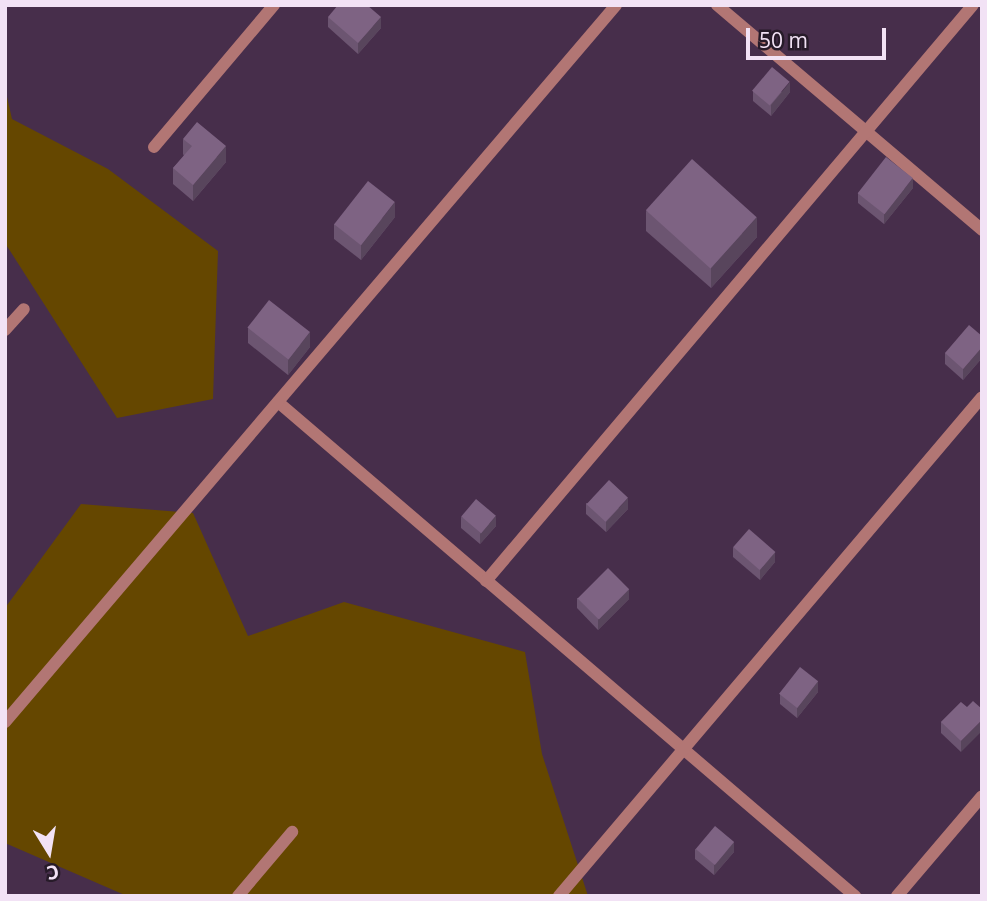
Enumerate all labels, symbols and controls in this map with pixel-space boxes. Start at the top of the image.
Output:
scale bar [749,14,889,58]
text: 50 m [759,26,808,54]
north arrow [14,817,84,887]
text: С [45,859,61,887]

